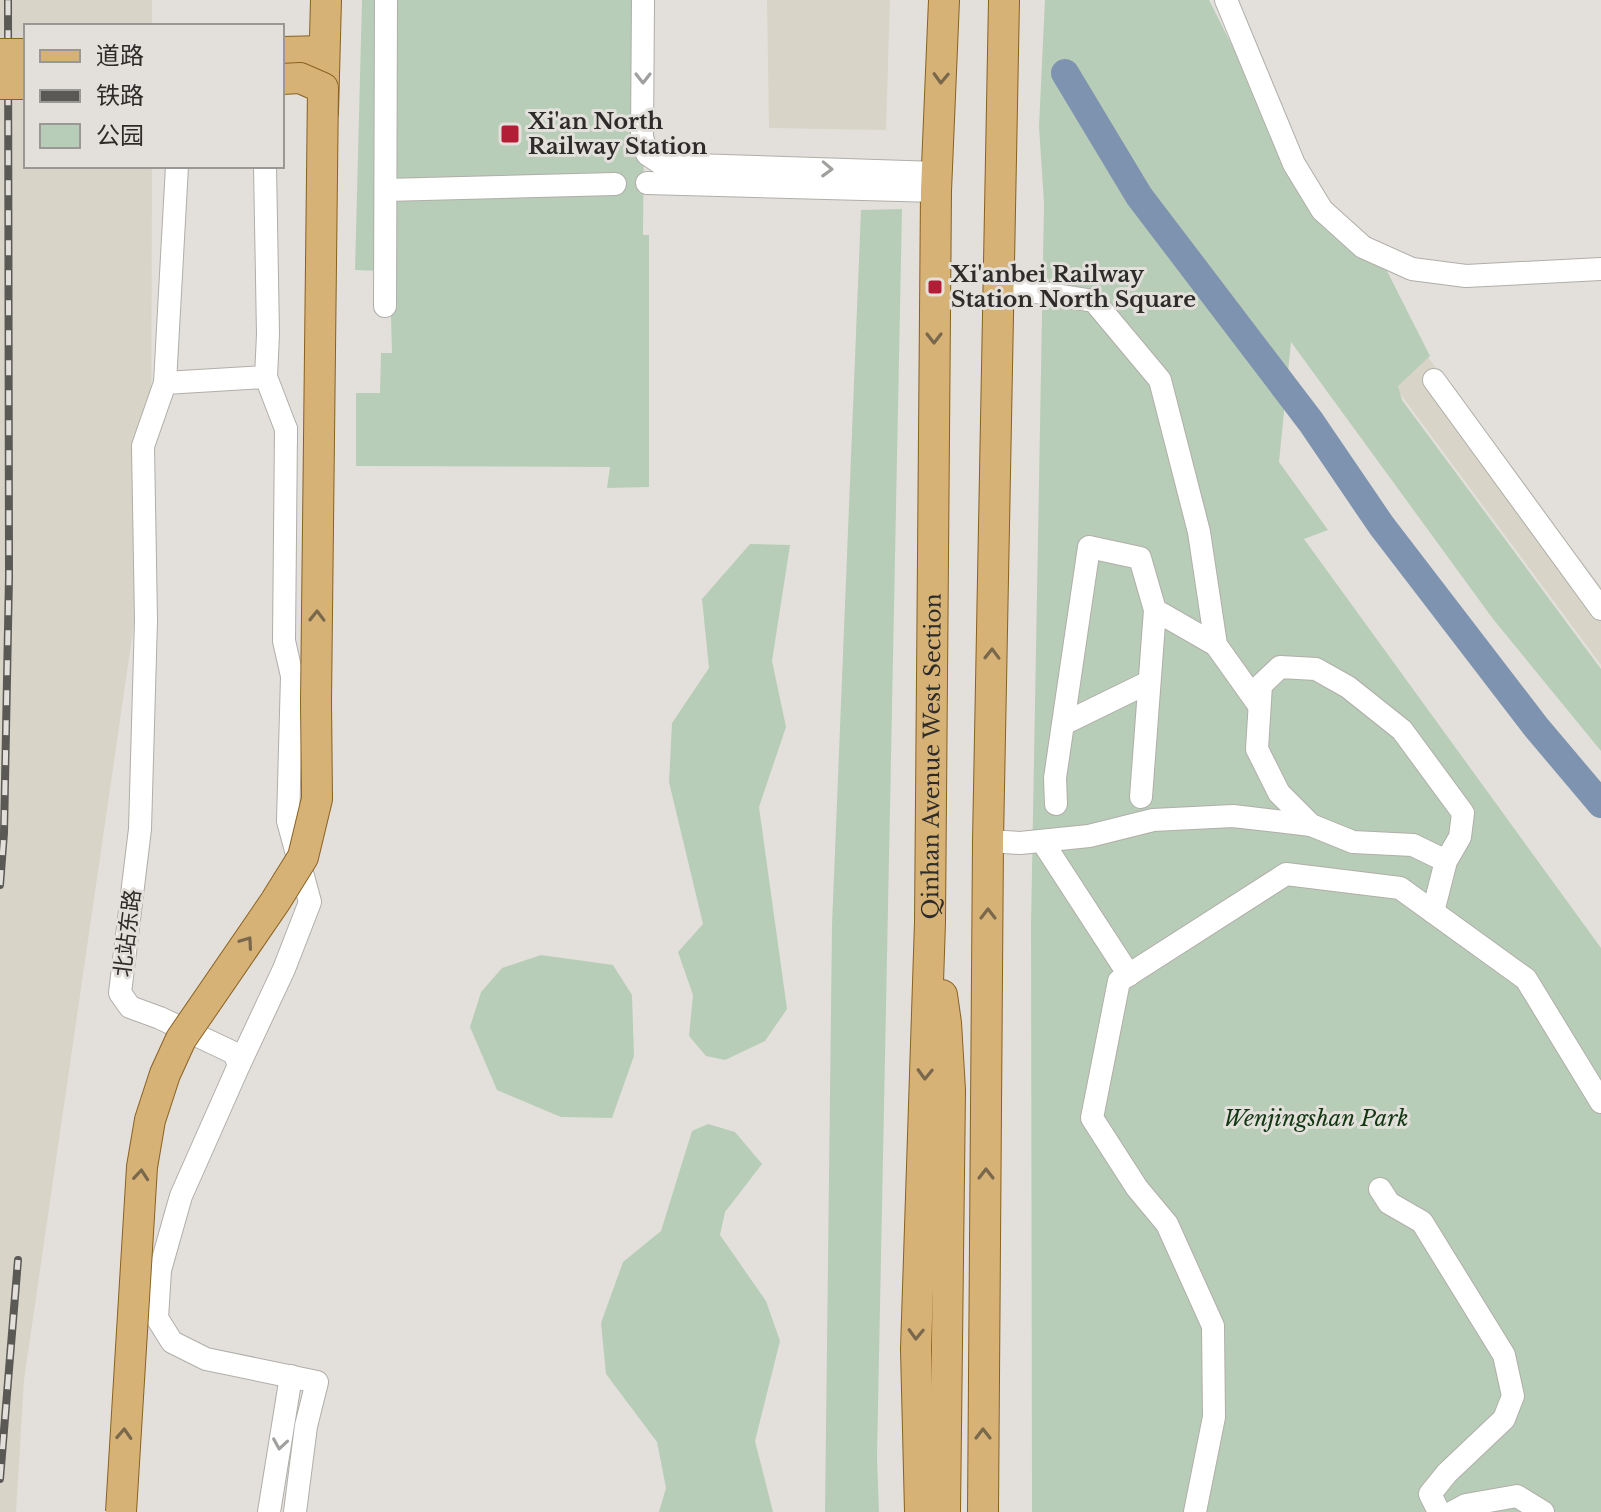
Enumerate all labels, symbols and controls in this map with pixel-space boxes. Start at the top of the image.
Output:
legend [24,24,284,168]
text: 道路 [96,41,144,70]
one-way arrow [634,72,652,85]
one-way arrow [932,72,949,85]
text: 铁路 [96,81,144,110]
place label: Xi'an North Railway Station [527,108,707,160]
text: 公园 [96,121,144,150]
marker: Xi'an North Railway Station [499,123,521,145]
one-way arrow [821,161,834,178]
place label: Xi'anbei Railway Station North Square [950,261,1196,313]
marker: Xi'anbei Railway Station North Square [926,278,944,296]
one-way arrow [925,332,943,345]
street label: Qinhan Avenue West Section [917,593,947,920]
one-way arrow [308,609,326,622]
one-way arrow [983,647,1001,660]
street label: 北站东路 [109,888,146,978]
one-way arrow [979,907,997,920]
one-way arrow [238,936,252,950]
one-way arrow [916,1068,933,1081]
park label: Wenjingshan Park [1223,1105,1409,1132]
one-way arrow [977,1167,994,1180]
one-way arrow [133,1168,150,1181]
one-way arrow [908,1328,925,1341]
one-way arrow [116,1427,133,1440]
one-way arrow [974,1427,992,1440]
one-way arrow [273,1437,290,1451]

